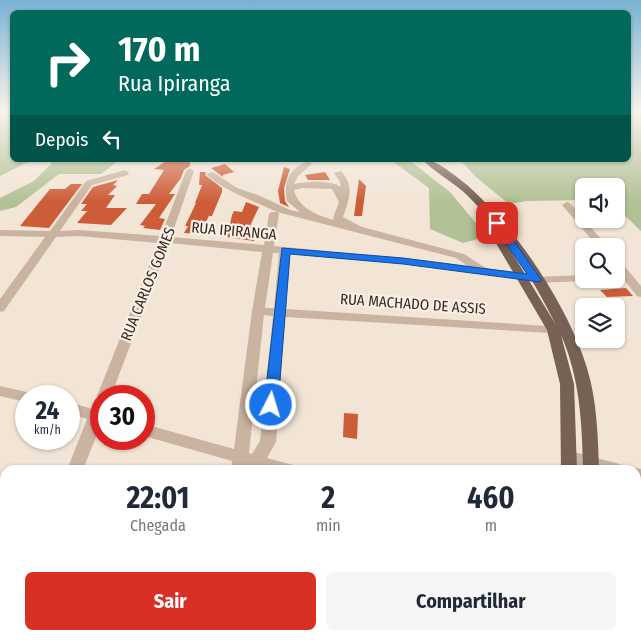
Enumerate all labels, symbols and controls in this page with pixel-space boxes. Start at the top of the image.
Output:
text: 170 m [118,28,201,70]
icon: right [35,30,100,95]
text: Rua Ipiranga [118,70,231,97]
icon: left [98,125,126,153]
text: Depois [35,128,88,151]
map controls [575,178,625,348]
button: sound [575,178,625,228]
pin [476,202,518,244]
icon: arrive [483,209,511,237]
street label: RUA IPIRANGA [191,218,277,244]
street label: RUA CARLOS GOMES [117,224,179,344]
button: search [575,238,625,288]
street label: RUA MACHADO DE ASSIS [340,290,486,318]
button: layers [575,298,625,348]
position arrow [244,378,296,430]
speed limit sign: 30 [90,385,155,450]
text: 24 [36,396,59,426]
text: km/h [34,423,61,437]
text: 22:01 [126,480,189,516]
text: 2 [321,480,335,516]
text: 460 [467,480,515,516]
text: Chegada [130,516,186,535]
text: min [316,516,341,535]
text: m [485,516,497,535]
button: Sair [25,572,316,630]
button: Compartilhar [326,572,616,630]

